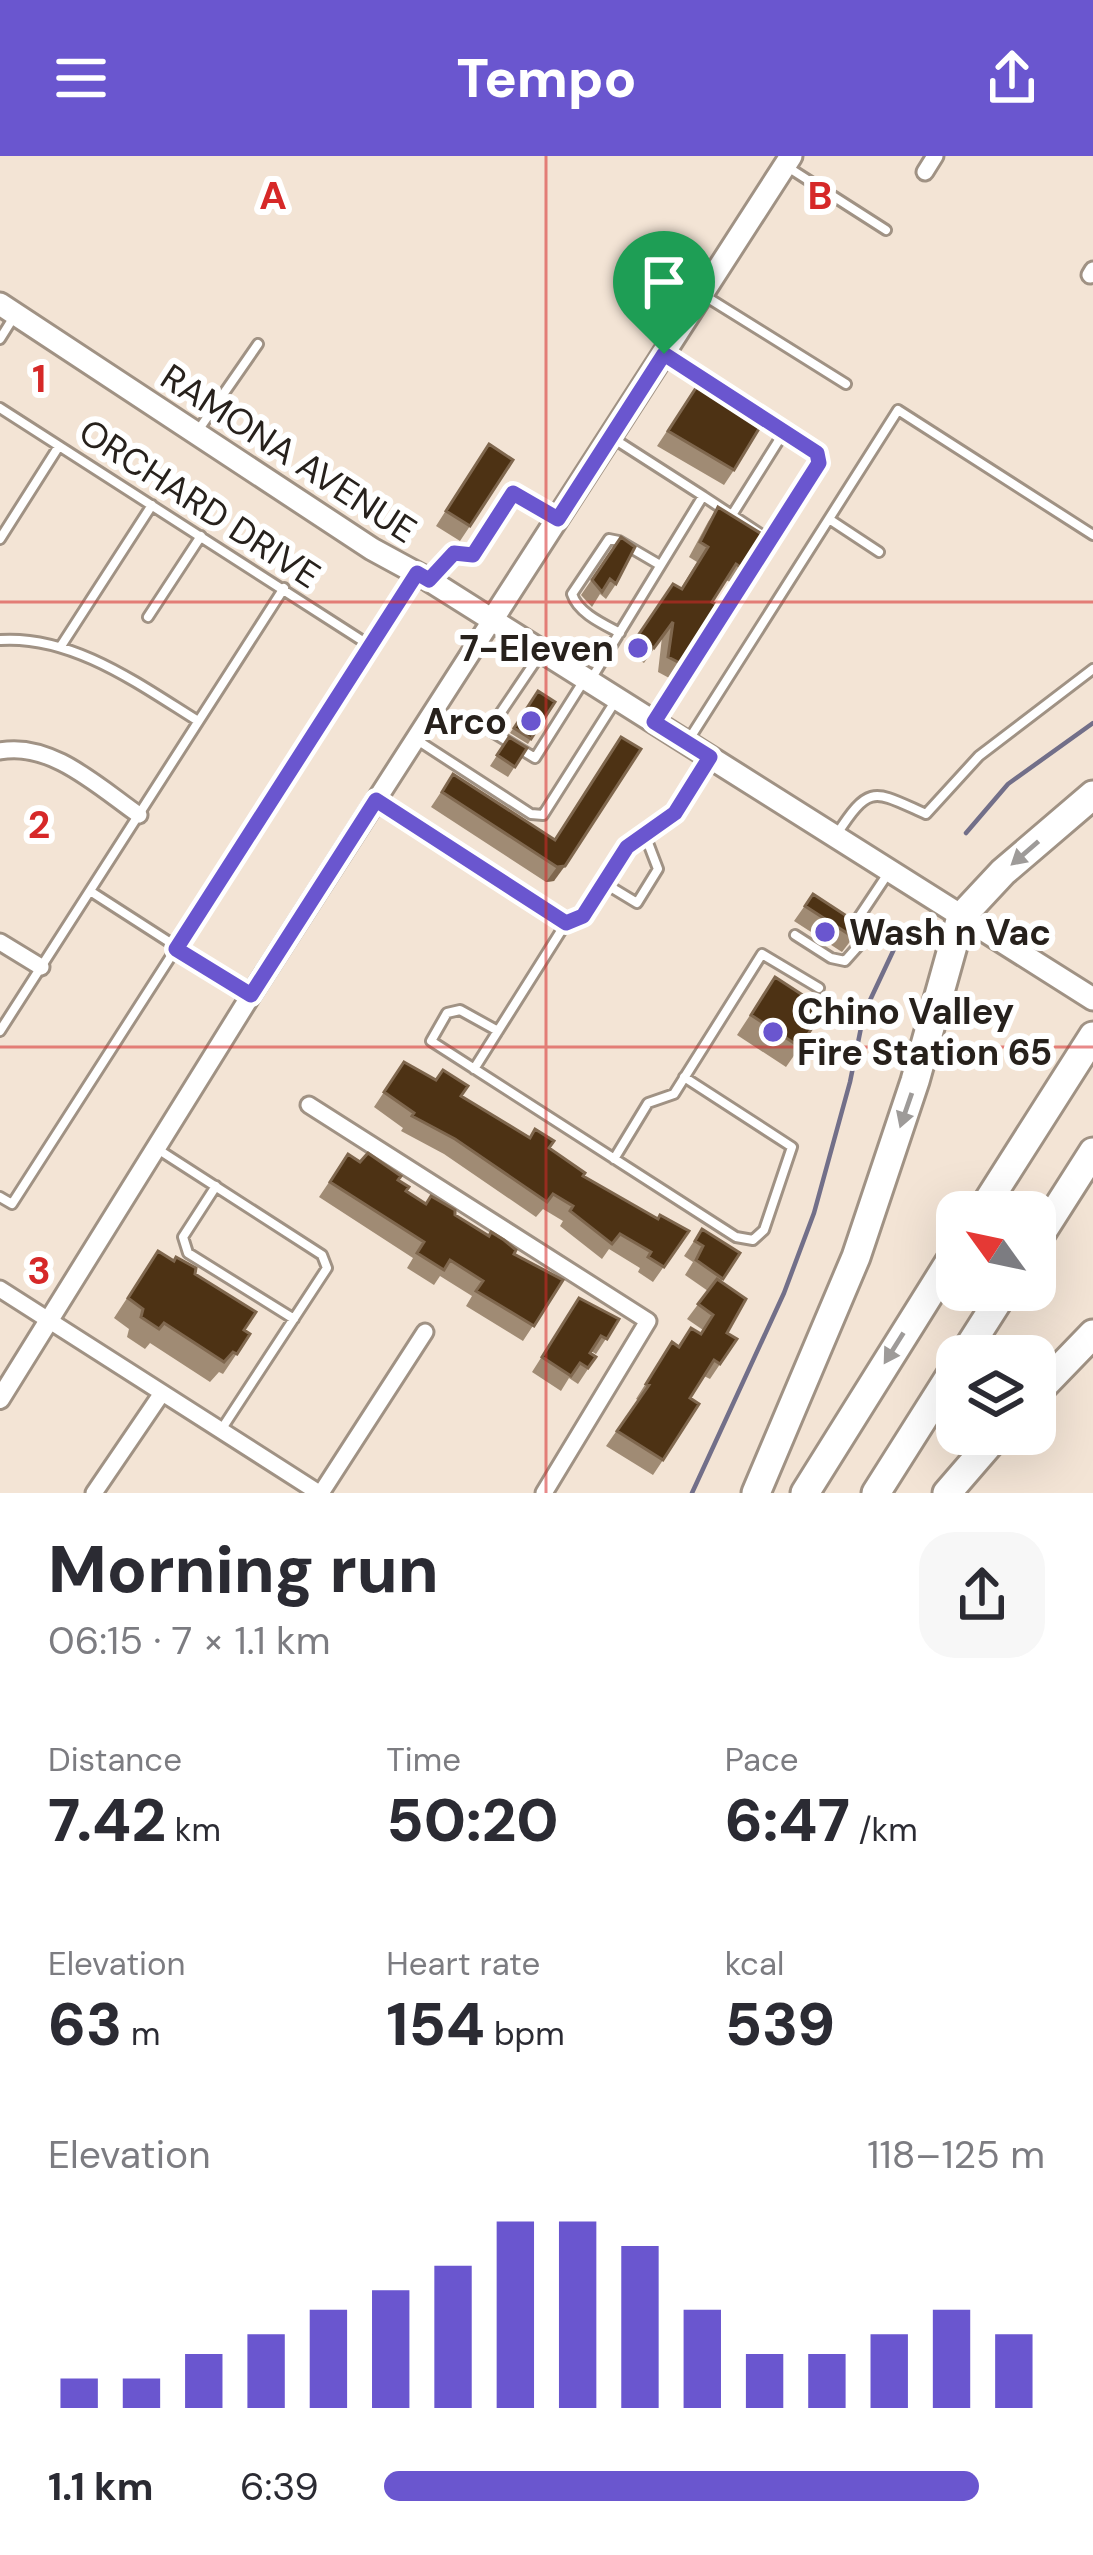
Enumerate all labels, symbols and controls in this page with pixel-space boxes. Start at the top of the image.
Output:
text: Tempo [457,43,636,114]
icon: menu [48,45,114,111]
icon: share [979,45,1045,111]
text: A [259,170,287,221]
text: B [808,170,832,221]
pin [613,231,715,354]
icon: arrive [631,249,697,315]
text: 1 [32,353,46,404]
street label: RAMONA AVENUE [152,353,425,554]
street label: ORCHARD DRIVE [70,408,329,599]
place label: 7-Eleven [459,625,614,672]
marker: 7-Eleven [625,635,651,661]
place label: Arco [423,698,507,745]
marker: Arco [518,708,544,734]
text: 2 [28,799,50,850]
one-way arrow [1010,840,1040,866]
place label: Wash n Vac [849,909,1051,956]
marker: Wash n Vac [812,919,838,945]
place label: Chino Valley Fire Station 65 [797,988,1052,1076]
marker: Chino Valley Fire Station 65 [760,1019,786,1045]
one-way arrow [895,1092,914,1129]
north arrow [936,1191,1056,1311]
map controls [936,1191,1056,1455]
text: 3 [27,1245,51,1296]
one-way arrow [884,1332,906,1365]
button: layers [936,1335,1056,1455]
text: Morning run [48,1527,439,1612]
button: share [919,1532,1045,1658]
text: 06:15 · 7 × 1.1 km [48,1615,330,1666]
text: Distance [48,1738,182,1781]
text: Time [386,1738,461,1781]
text: Pace [725,1738,799,1781]
text: 7.42 [48,1781,166,1860]
text: 50:20 [386,1781,559,1860]
text: 6:47 [725,1781,850,1860]
text: km [166,1808,221,1851]
text: /km [850,1808,918,1851]
text: Elevation [48,1942,186,1985]
text: Heart rate [386,1942,540,1985]
text: kcal [725,1942,784,1985]
text: 63 [48,1985,122,2064]
text: 154 [386,1985,485,2064]
text: 539 [725,1985,835,2064]
text: m [122,2012,161,2055]
text: bpm [485,2012,565,2055]
text: Elevation [48,2129,211,2180]
text: 118–125 m [867,2129,1045,2180]
text: 1.1 km [48,2461,153,2512]
text: 6:39 [240,2461,319,2512]

